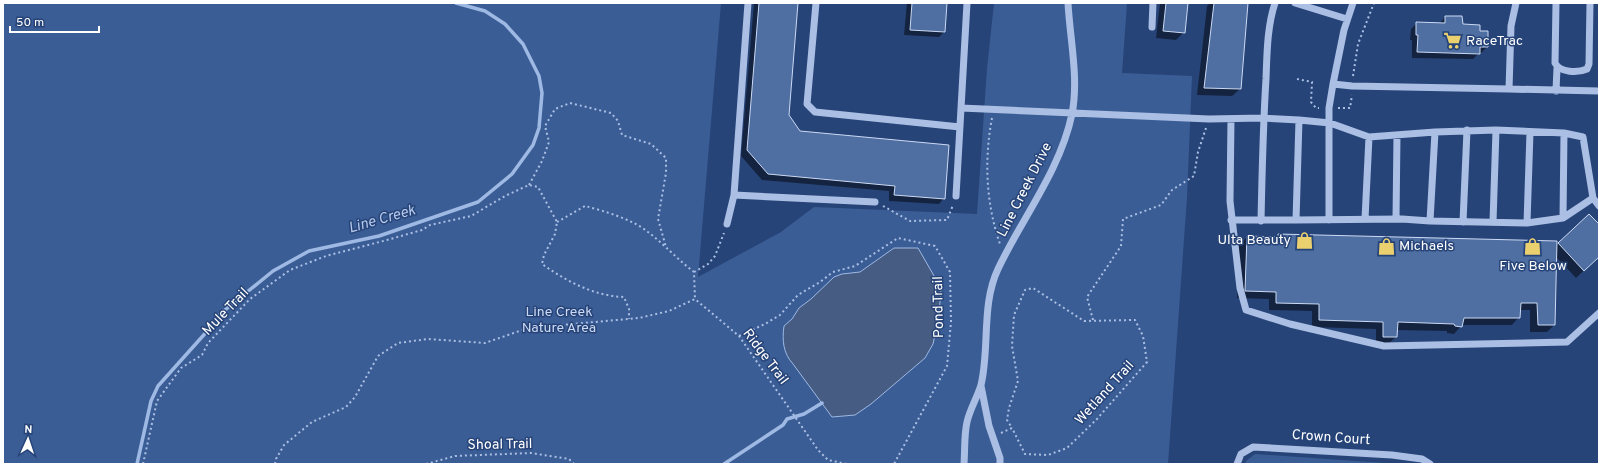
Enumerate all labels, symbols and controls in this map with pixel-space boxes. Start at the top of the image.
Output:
scale bar [10,8,99,34]
text: 50 m [16,15,44,31]
supermarket icon: RaceTrac [1443,31,1463,51]
place label: RaceTrac [1466,33,1523,50]
street label: Line Creek Drive [994,140,1056,240]
water label: Line Creek [346,201,418,239]
shop icon: Ulta Beauty [1294,230,1314,250]
place label: Ulta Beauty [1217,232,1291,249]
shop icon: Michaels [1376,236,1396,256]
shop icon: Five Below [1523,236,1543,256]
place label: Michaels [1399,238,1454,255]
place label: Five Below [1499,258,1567,275]
street label: Pond Trail [930,276,948,338]
street label: Mule Trail [199,285,253,339]
park label: Line Creek Nature Area [522,304,596,337]
street label: Ridge Trail [739,326,791,388]
street label: Wetland Trail [1072,357,1138,429]
north arrow [8,419,48,459]
text: N [24,423,33,437]
street label: Crown Court [1291,427,1371,449]
street label: Shoal Trail [467,436,533,454]

